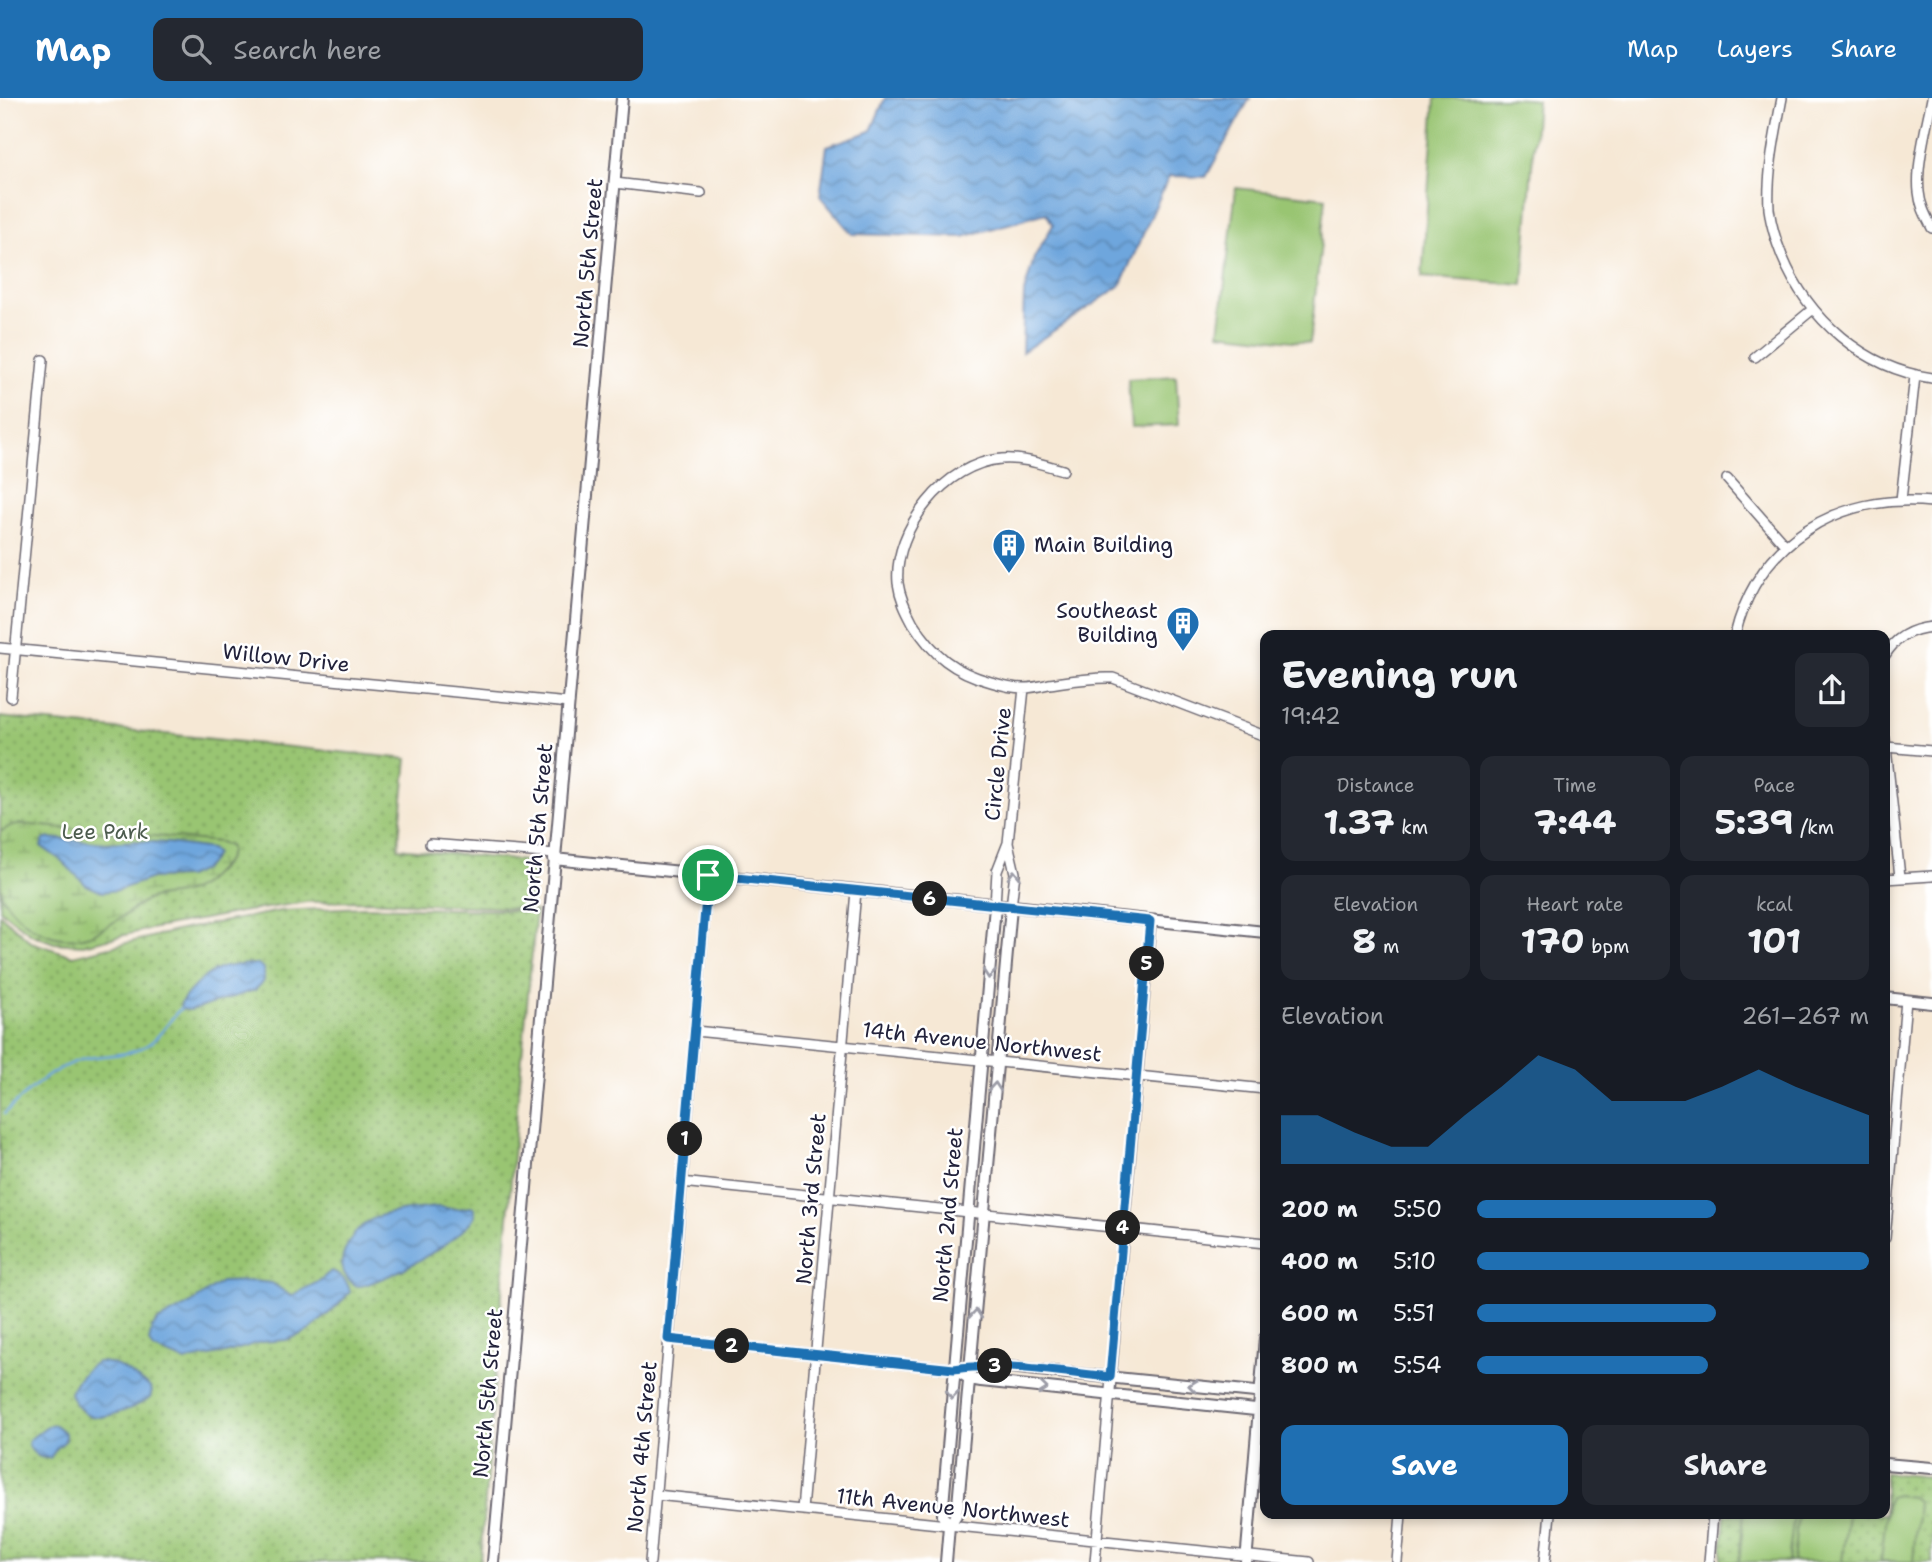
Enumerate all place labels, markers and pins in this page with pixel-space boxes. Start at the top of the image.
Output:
building icon: Main Building [990,526,1028,575]
place label: Main Building [1034,531,1173,559]
place label: Southeast Building [1056,597,1158,649]
building icon: Southeast Building [1164,604,1202,653]
pin [678,845,738,905]
pin: 6 [912,882,948,916]
pin: 5 [1130,946,1164,982]
pin: 1 [668,1122,702,1156]
pin: 4 [1106,1210,1140,1246]
pin: 2 [714,1328,750,1364]
pin: 3 [978,1348,1012,1384]

